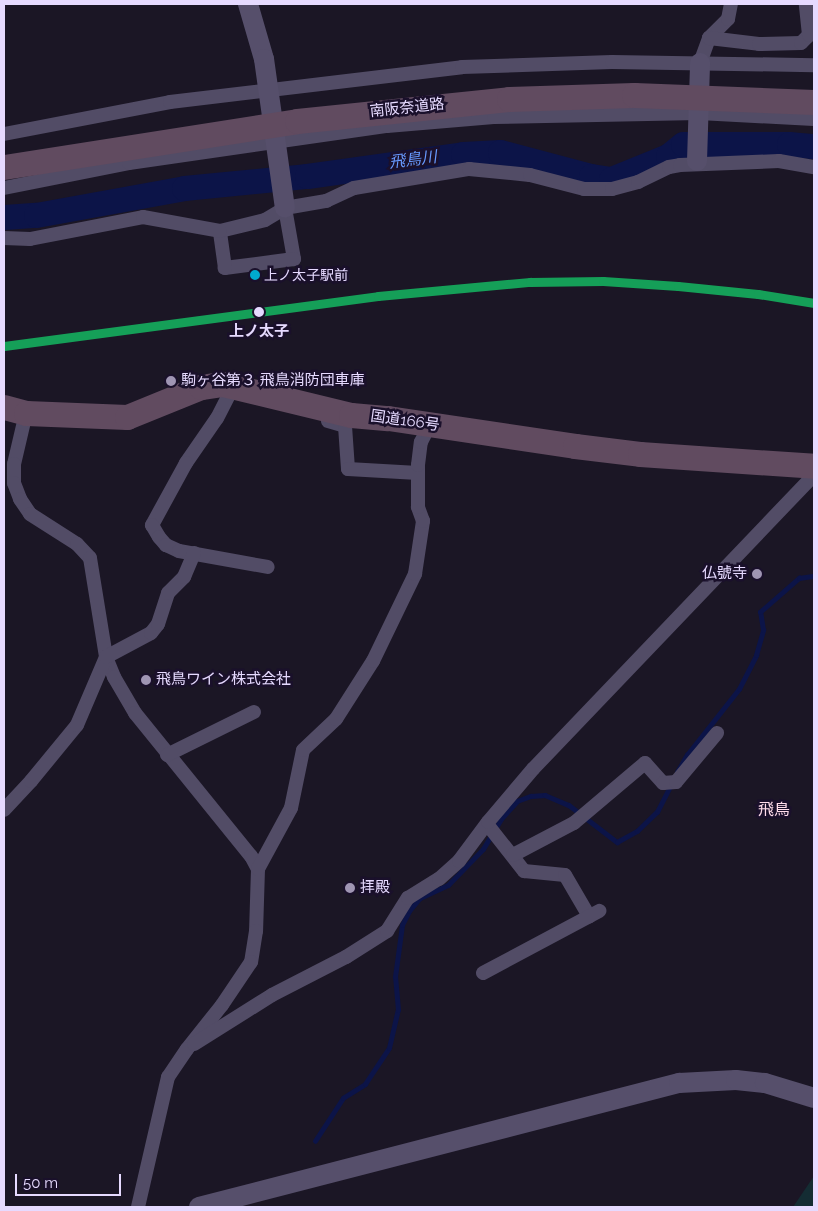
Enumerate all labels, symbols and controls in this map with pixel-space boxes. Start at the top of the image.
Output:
street label: 南阪奈道路 [369,95,445,121]
water label: 飛鳥川 [388,148,438,172]
place label: 上ノ太子駅前 [264,267,348,283]
marker: 上ノ太子駅前 [250,270,260,280]
marker: 上ノ太子 [250,303,268,321]
place label: 上ノ太子 [229,323,289,341]
place label: 駒ヶ谷第３ 飛鳥消防団車庫 [181,372,365,390]
marker: 駒ヶ谷第３ 飛鳥消防団車庫 [165,375,177,387]
street label: 国道166号 [369,407,441,435]
place label: 仏號寺 [702,565,747,583]
marker: 仏號寺 [751,568,763,580]
place label: 飛鳥ワイン株式会社 [156,671,291,689]
marker: 飛鳥ワイン株式会社 [140,674,152,686]
district label: 飛鳥 [758,800,790,820]
place label: 拝殿 [360,879,390,897]
marker: 拝殿 [344,882,356,894]
scale bar [18,1164,124,1196]
text: 50 m [23,1174,58,1192]

